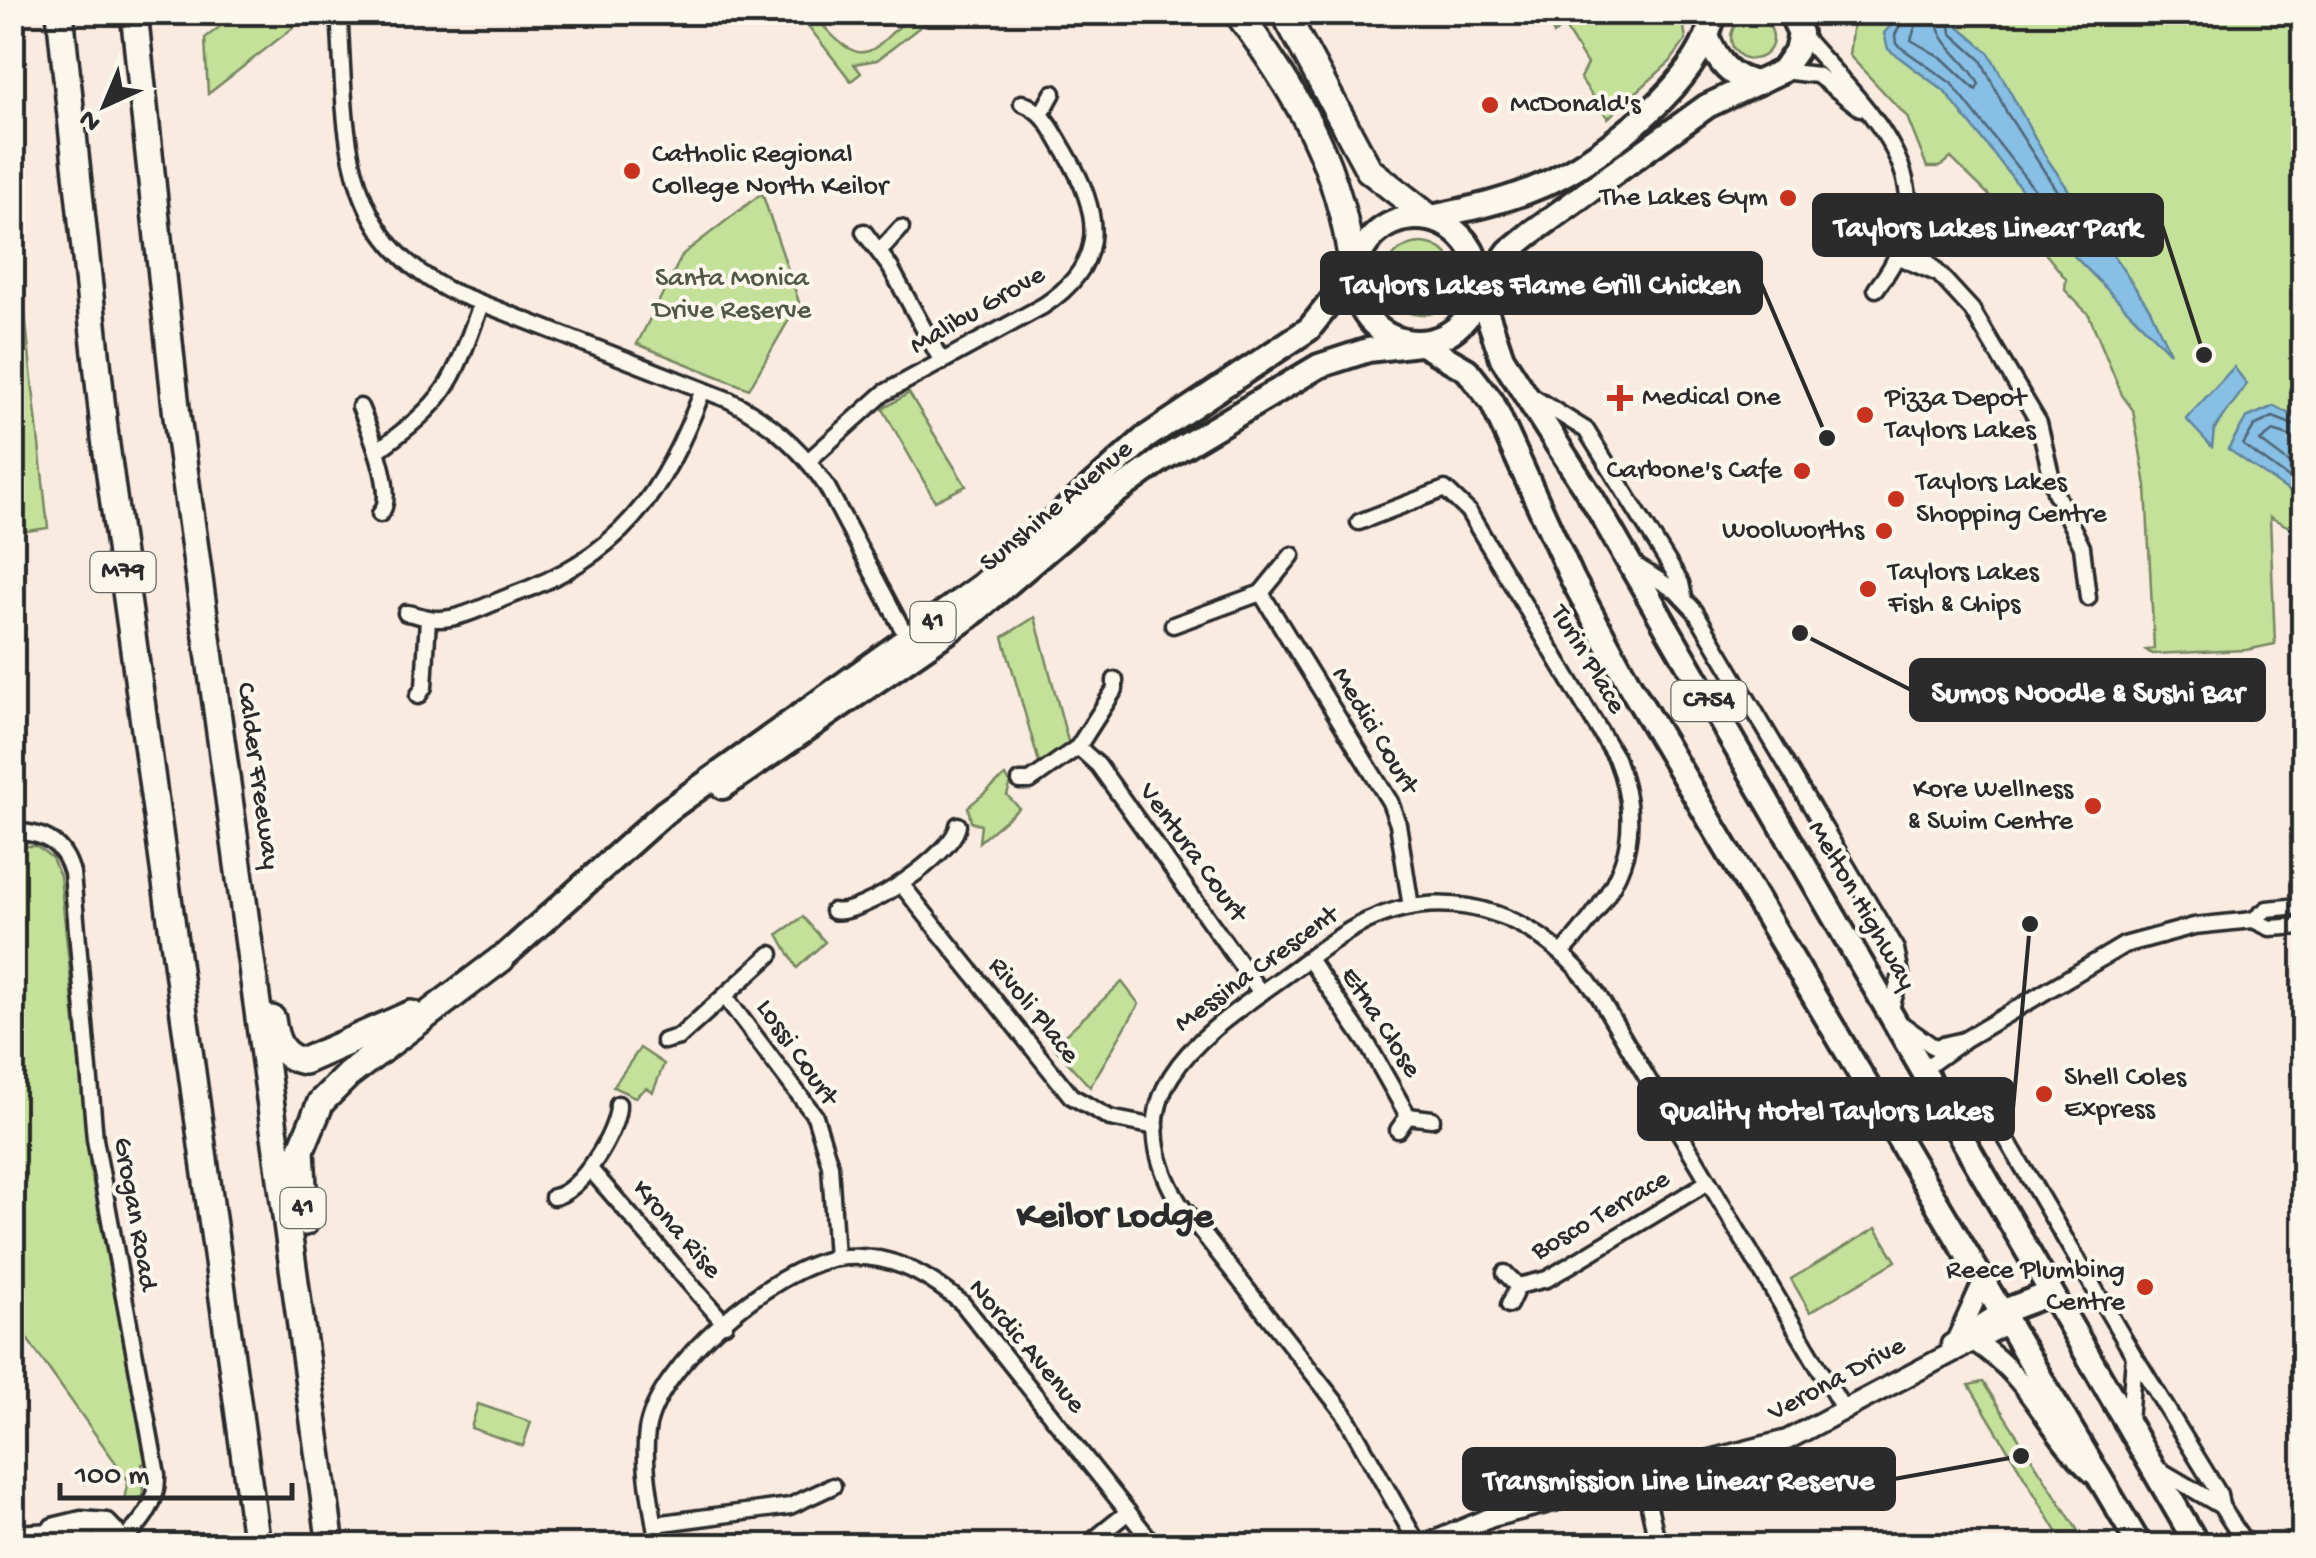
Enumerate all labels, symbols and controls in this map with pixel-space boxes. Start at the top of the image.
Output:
north arrow [55,55,155,155]
place label: McDonald's [1510,89,1641,122]
marker: McDonald's [1479,94,1501,116]
text: N [73,102,109,138]
place label: Catholic Regional College North Keilor [652,139,890,204]
marker: Catholic Regional College North Keilor [621,160,643,182]
place label: The Lakes Gym [1598,182,1768,215]
marker: The Lakes Gym [1777,187,1799,209]
callout: Taylors Lakes Linear Park [1814,195,2162,255]
text: Taylors Lakes Linear Park [1832,213,2145,248]
callout: Taylors Lakes Flame Grill Chicken [1322,253,1761,313]
street label: Malibu Grove [905,259,1052,363]
park label: Santa Monica Drive Reserve [651,263,812,328]
text: Taylors Lakes Flame Grill Chicken [1339,270,1742,305]
place label: Medical One [1642,382,1781,415]
place label: Pizza Depot Taylors Lakes [1883,383,2036,448]
marker: Medical One [1607,385,1633,411]
marker: Pizza Depot Taylors Lakes [1854,404,1876,426]
street label: Sunshine Avenue [974,433,1141,581]
place label: Carbone's Cafe [1607,455,1783,488]
marker: Carbone's Cafe [1791,460,1813,482]
place label: Taylors Lakes Shopping Centre [1914,467,2107,532]
marker: Taylors Lakes Shopping Centre [1885,488,1907,510]
place label: Woolworths [1722,515,1865,548]
marker: Woolworths [1873,520,1895,542]
road number: M79 [90,552,156,592]
place label: Taylors Lakes Fish & Chips [1886,557,2039,622]
marker: Taylors Lakes Fish & Chips [1857,578,1879,600]
street label: Turin Place [1541,598,1633,721]
road number: 41 [910,602,956,642]
callout: Sumos Noodle & Sushi Bar [1911,660,2264,720]
street label: Medici Court [1323,661,1426,803]
text: Sumos Noodle & Sushi Bar [1932,678,2248,713]
street label: Calder Freeway [228,680,286,872]
road number: C754 [1672,681,1746,721]
place label: Kore Wellness & Swim Centre [1907,774,2074,839]
street label: Ventura Court [1130,776,1255,931]
marker: Kore Wellness & Swim Centre [2082,795,2104,817]
street label: Melton Highway [1799,815,1923,997]
street label: Messina Crescent [1169,898,1347,1041]
street label: Rivoli Place [980,951,1086,1071]
street label: Etna Close [1332,962,1428,1085]
street label: Lossi Court [747,993,846,1115]
place label: Shell Coles Express [2064,1062,2187,1127]
callout: Quality Hotel Taylors Lakes [1639,1079,2013,1139]
marker: Shell Coles Express [2033,1083,2055,1105]
text: Quality Hotel Taylors Lakes [1659,1096,1995,1131]
street label: Grogan Road [104,1135,164,1296]
street label: Bosco Terrace [1525,1163,1677,1269]
street label: Krona Rise [624,1174,728,1287]
road number: 41 [280,1188,326,1228]
district label: Keilor Lodge [1016,1196,1215,1240]
place label: Reece Plumbing Centre [1946,1255,2126,1320]
street label: Nordic Avenue [960,1273,1092,1421]
marker: Reece Plumbing Centre [2134,1276,2156,1298]
street label: Verona Drive [1762,1330,1912,1430]
scale bar [60,1438,292,1500]
callout: Transmission Line Linear Reserve [1464,1449,1894,1509]
text: 100 m [74,1460,150,1495]
text: Transmission Line Linear Reserve [1482,1466,1876,1501]

